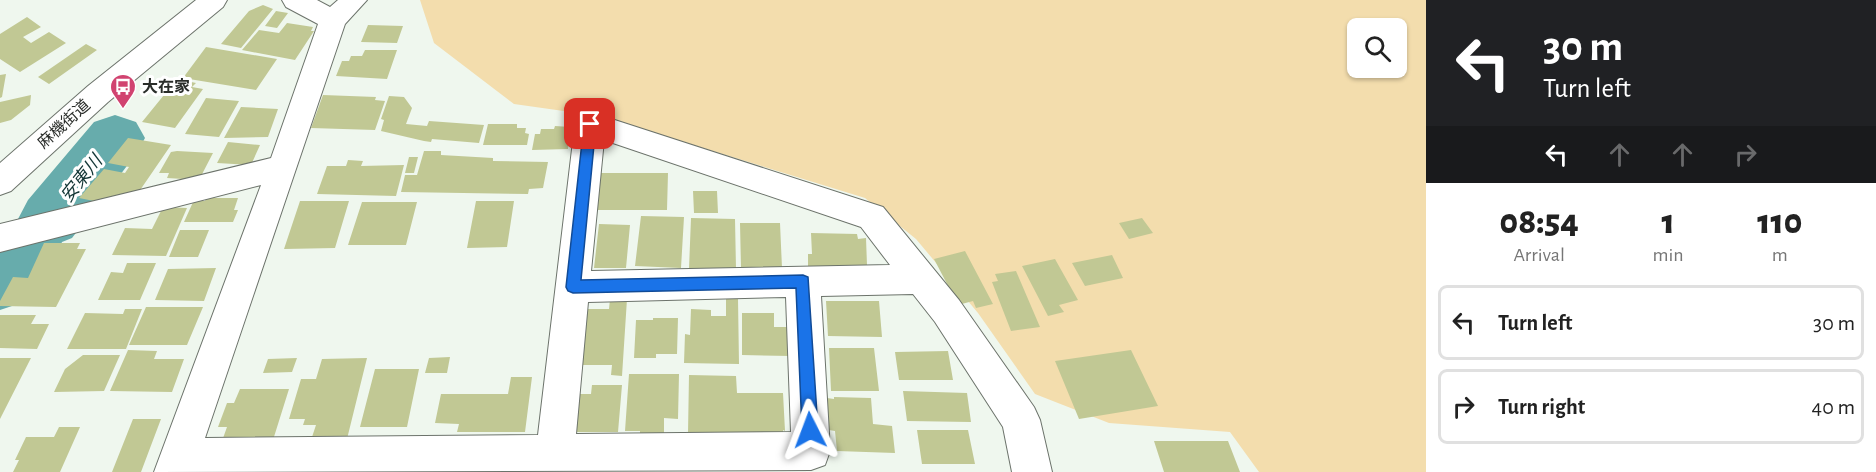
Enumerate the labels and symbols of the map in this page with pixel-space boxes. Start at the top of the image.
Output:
bus stop icon: 大在家 [108,72,138,110]
place label: 大在家 [142,78,190,95]
street label: 麻機街道 [34,96,93,151]
pin [564,98,615,149]
water label: 安東川 [56,150,107,206]
position arrow [778,398,842,462]

